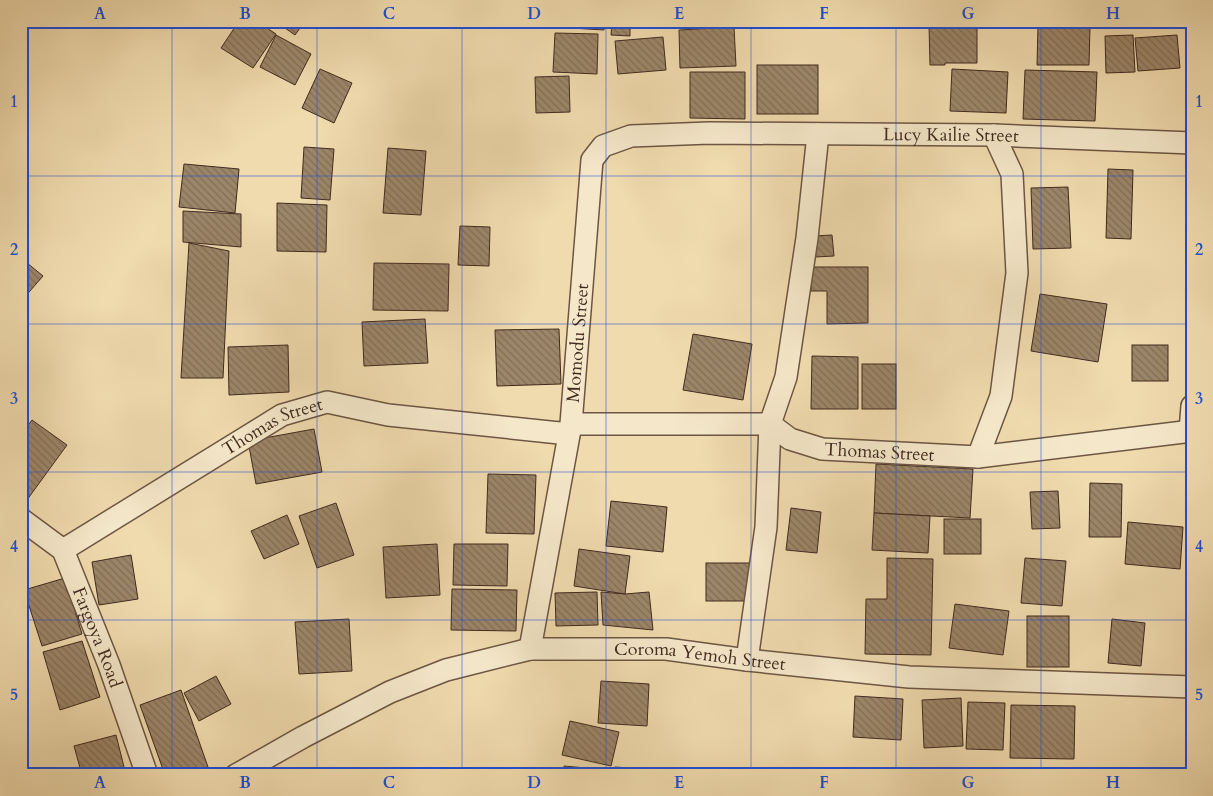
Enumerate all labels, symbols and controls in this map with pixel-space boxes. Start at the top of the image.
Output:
text: A [94,3,106,25]
text: B [239,3,251,25]
text: C [383,3,395,25]
text: D [527,3,541,25]
text: E [674,3,684,25]
text: F [819,3,829,25]
text: G [961,3,975,25]
text: H [1106,3,1120,25]
text: 1 [10,91,18,113]
text: 1 [1195,91,1203,113]
street label: Lucy Kailie Street [883,122,1019,148]
text: 2 [10,239,18,261]
text: 2 [1195,239,1203,261]
street label: Momodu Street [560,282,595,403]
text: 3 [10,388,18,410]
text: 3 [1195,388,1203,410]
street label: Thomas Street [217,391,326,461]
street label: Thomas Street [824,437,935,467]
text: 4 [10,536,18,558]
text: 4 [1195,536,1203,558]
street label: Fargoya Road [67,583,128,691]
street label: Coroma Yemoh Street [614,637,787,677]
text: 5 [10,684,18,706]
text: 5 [1195,684,1203,706]
text: A [94,772,106,794]
text: B [239,772,251,794]
text: C [383,772,395,794]
text: D [527,772,541,794]
text: E [674,772,684,794]
text: F [819,772,829,794]
text: G [961,772,975,794]
text: H [1106,772,1120,794]

